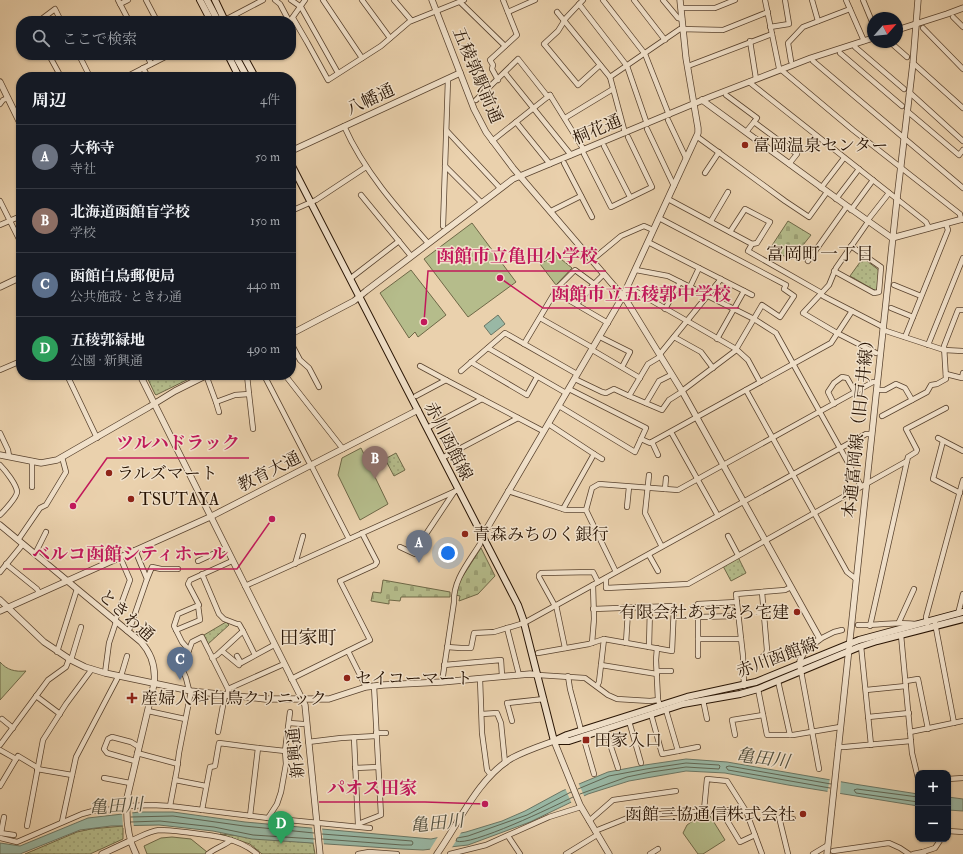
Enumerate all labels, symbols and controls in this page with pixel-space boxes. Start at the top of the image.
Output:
north arrow [867,12,903,48]
search box [16,16,296,60]
street label: 五稜郭駅前通 [448,24,507,126]
icon: search [30,27,52,49]
text: ここで検索 [62,30,137,49]
street label: 八幡通 [343,79,398,120]
text: 周辺 [32,90,66,111]
text: 4件 [260,92,280,108]
street label: 桐花通 [570,110,625,149]
place label: 富岡温泉センター [753,135,888,156]
text: 大称寺 [70,139,115,158]
marker: 富岡温泉センター [740,140,750,150]
text: A [41,149,49,165]
text: 50 m [255,149,280,165]
text: 寺社 [70,161,96,177]
text: 北海道函館盲学校 [70,203,190,222]
text: B [41,213,49,229]
text: 150 m [250,213,280,229]
text: 学校 [70,225,96,241]
callout: 函館市立亀田小学校 [428,241,606,271]
district label: 富岡町一丁目 [766,243,874,266]
text: 函館市立亀田小学校 [436,245,598,268]
text: 函館白鳥郵便局 [70,267,175,286]
text: C [40,277,50,293]
text: 440 m [246,277,280,293]
callout: 函館市立五稜郭中学校 [543,278,739,308]
text: 函館市立五稜郭中学校 [551,283,731,306]
text: 公共施設 · ときわ通 [70,289,182,305]
text: 五稜郭緑地 [70,331,145,350]
street label: 本通富岡線（旧戸井線） [838,331,879,519]
text: D [40,341,50,357]
text: 490 m [247,341,280,357]
text: 公園 · 新興通 [70,353,143,369]
street label: 赤川函館線 [420,399,477,484]
callout: ツルハドラック [107,428,249,458]
text: ツルハドラック [116,432,240,455]
pin: B [362,446,388,479]
street label: 教育大通 [234,447,304,496]
place label: ラルズマート [117,463,218,484]
marker: ラルズマート [104,468,114,478]
place label: TSUTAYA [139,489,220,510]
marker: TSUTAYA [126,494,136,504]
place label: 青森みちのく銀行 [473,524,609,545]
marker: 青森みちのく銀行 [460,529,470,539]
pin: A [406,530,432,563]
callout: ベルコ函館シティホール [23,539,237,569]
text: ベルコ函館シティホール [32,543,228,566]
your location [438,543,458,563]
street label: ときわ通 [94,585,159,646]
place label: 有限会社あすなろ宅建 [619,602,789,623]
marker: 有限会社あすなろ宅建 [792,607,802,617]
district label: 田家町 [279,626,337,650]
street label: 赤川函館線 [734,633,821,682]
pin: C [167,647,193,680]
place label: セイコーマート [355,668,473,689]
marker: セイコーマート [342,673,352,683]
place label: 産婦人科白鳥クリニック [141,688,327,709]
marker: 産婦人科白鳥クリニック [126,692,138,704]
street label: 新興通 [282,726,309,779]
place label: 田家入口 [594,730,662,751]
marker: 田家入口 [581,735,591,745]
water label: 亀田川 [735,743,793,774]
map controls [915,770,951,842]
button: + [915,770,951,806]
callout: パオス田家 [319,772,425,802]
text: パオス田家 [327,777,417,800]
water label: 亀田川 [88,793,146,820]
place label: 函館三協通信株式会社 [625,804,795,825]
button: − [915,806,951,842]
water label: 亀田川 [409,809,467,838]
marker: 函館三協通信株式会社 [798,809,808,819]
pin: D [268,811,294,844]

